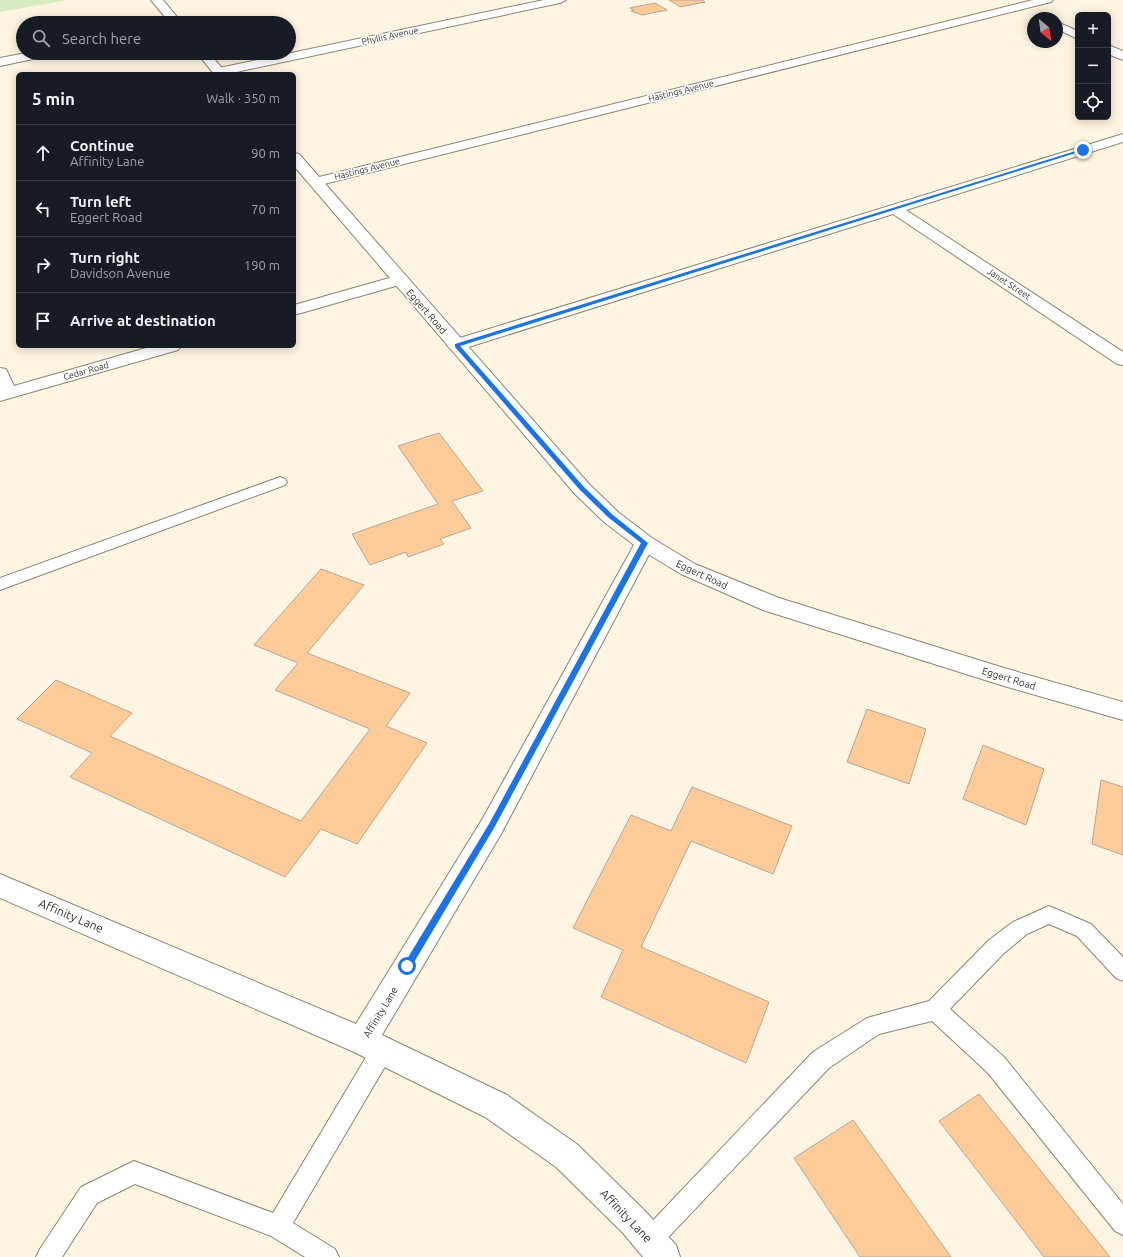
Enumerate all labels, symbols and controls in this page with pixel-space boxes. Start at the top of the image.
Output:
north arrow [1027,12,1063,48]
map controls [1075,12,1111,120]
button: + [1075,12,1111,48]
search box [16,16,296,60]
street label: Phyllis Avenue [361,25,419,47]
icon: search [30,27,52,49]
text: Search here [62,30,141,47]
button: − [1075,48,1111,84]
street label: Hastings Avenue [647,78,715,104]
button: locate [1075,84,1111,120]
text: 5 min [32,89,75,108]
text: Walk · 350 m [206,91,280,105]
text: Continue [70,137,134,154]
route end [1074,141,1092,159]
icon: ahead [32,142,54,164]
text: 90 m [251,146,280,160]
text: Affinity Lane [70,154,144,168]
street label: Hastings Avenue [333,156,401,182]
text: Turn left [70,193,131,210]
icon: left [32,198,54,220]
text: 70 m [251,202,280,216]
text: Eggert Road [70,210,142,224]
text: Turn right [70,249,140,266]
icon: right [32,254,54,276]
text: 190 m [244,258,280,272]
text: Davidson Avenue [70,266,170,280]
street label: Janet Street [985,266,1033,302]
street label: Eggert Road [404,287,449,336]
icon: arrive [32,310,54,332]
text: Arrive at destination [70,312,216,329]
street label: Cedar Road [62,360,110,382]
street label: Eggert Road [674,558,729,591]
street label: Eggert Road [981,665,1037,692]
street label: Affinity Lane [37,896,105,935]
route start [398,957,416,975]
street label: Affinity Lane [361,985,400,1040]
street label: Affinity Lane [598,1186,655,1245]

